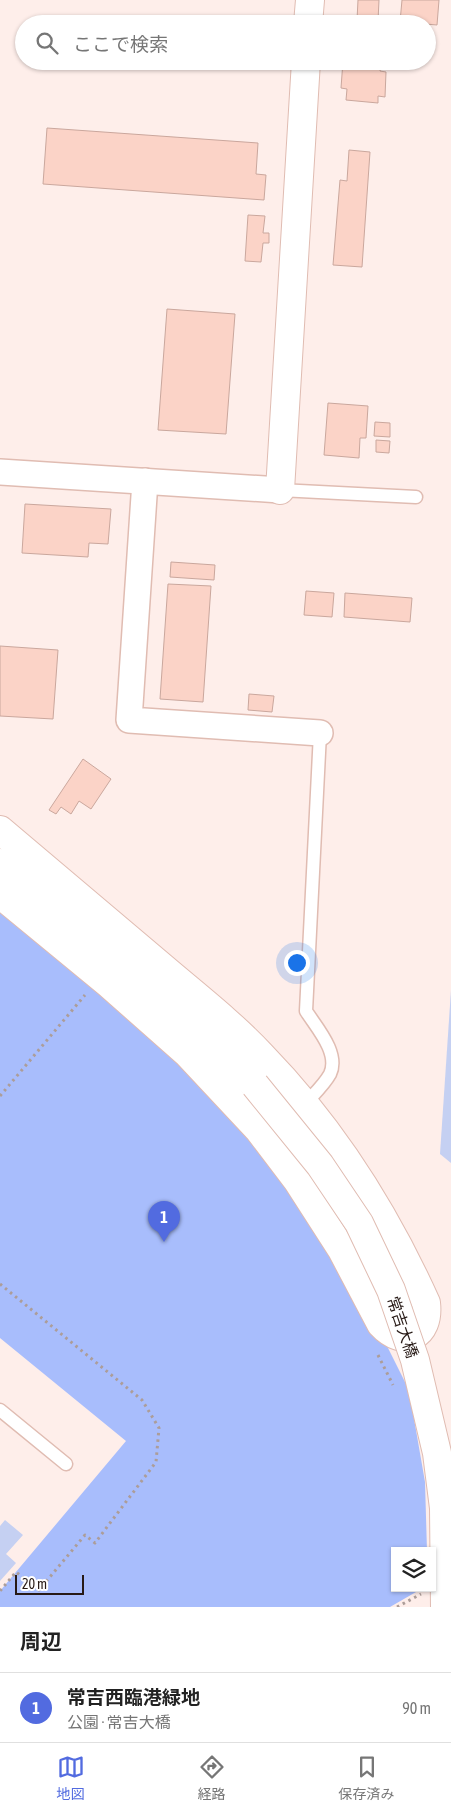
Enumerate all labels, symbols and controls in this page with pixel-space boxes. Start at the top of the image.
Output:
search box [15,15,436,70]
icon: search [33,29,61,57]
text: ここで検索 [73,33,168,55]
your location [284,950,310,976]
pin: 1 [148,1201,180,1242]
street label: 常吉大橋 [384,1294,422,1360]
map controls [391,1547,436,1592]
button: layers [391,1547,436,1592]
scale bar [15,1572,84,1595]
text: 20 m [22,1576,47,1592]
text: 周辺 [20,1629,62,1653]
text: 常吉西臨港緑地 [67,1686,200,1708]
text: 1 [32,1699,40,1717]
text: 90 m [402,1699,431,1717]
text: 公園 · 常吉大橋 [67,1713,171,1731]
tab: 地図 [57,1753,85,1803]
tab: 経路 [198,1753,226,1803]
tab: 保存済み [339,1753,395,1803]

